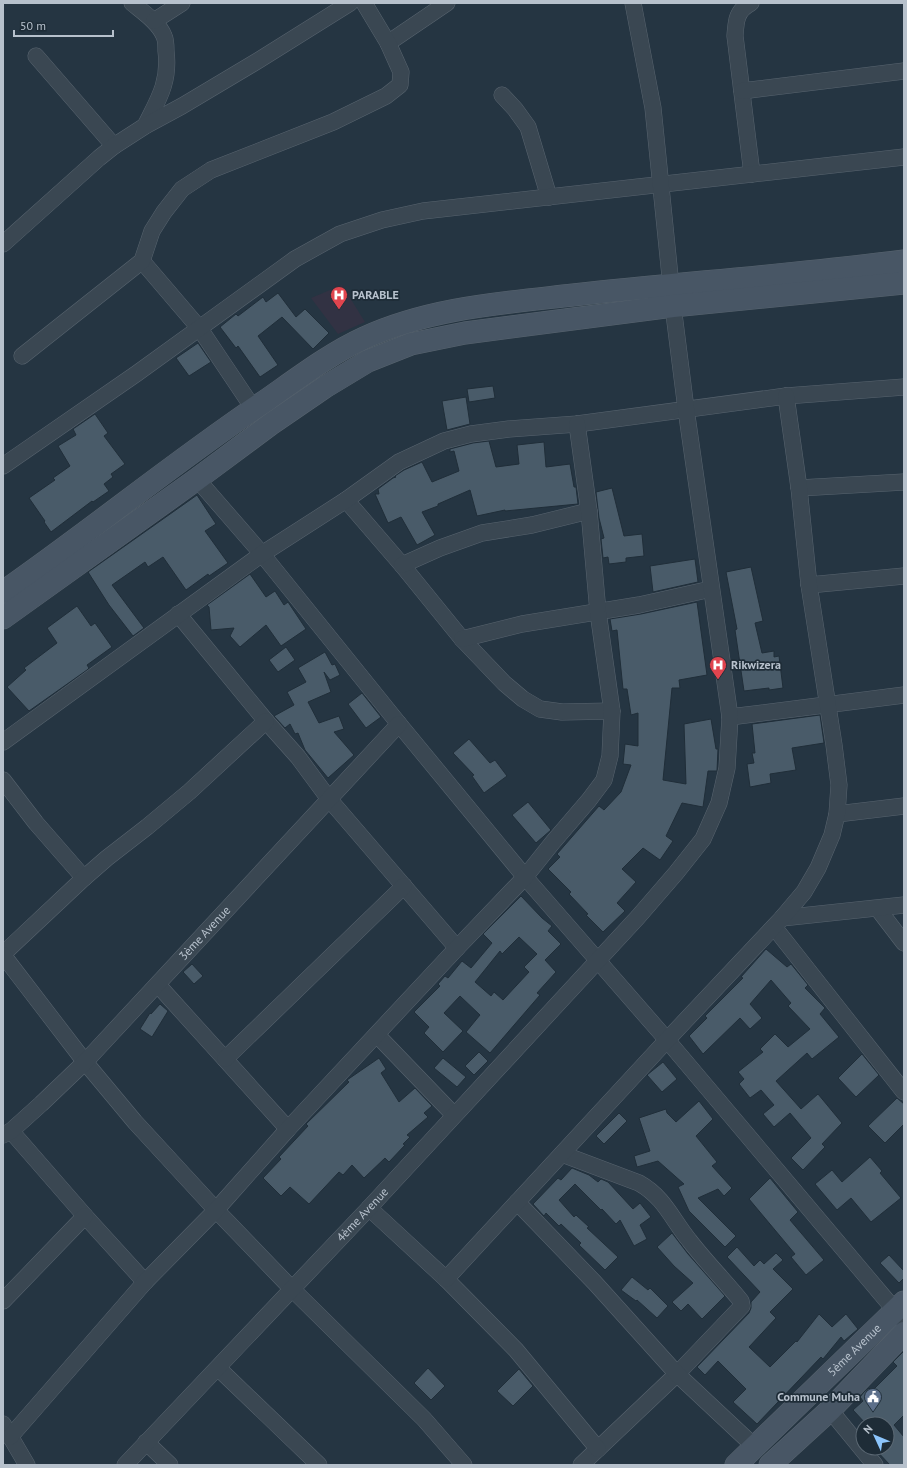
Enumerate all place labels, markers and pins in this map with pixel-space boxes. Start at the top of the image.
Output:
hospital icon: PARABLE [329,285,349,310]
place label: PARABLE [352,287,399,302]
hospital icon: Rikwizera [708,655,728,680]
place label: Rikwizera [731,657,781,672]
public building icon: Commune Muha [863,1387,883,1412]
place label: Commune Muha [777,1389,860,1404]

